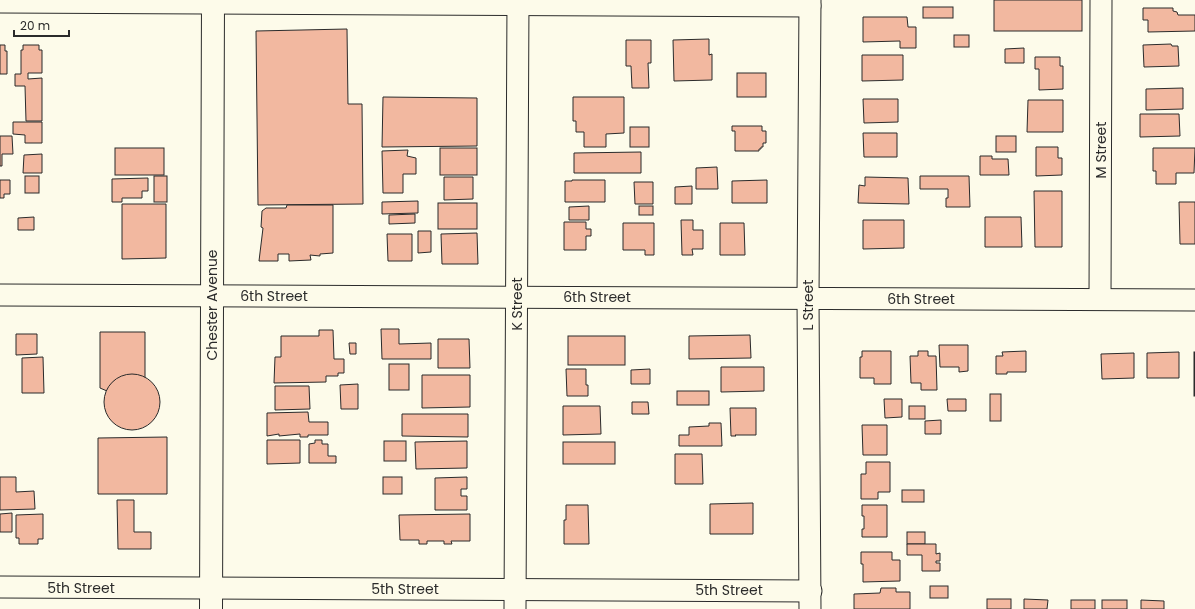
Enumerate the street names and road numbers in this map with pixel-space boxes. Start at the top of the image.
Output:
street label: M Street [1091,122,1111,178]
street label: Chester Avenue [202,249,222,361]
street label: K Street [507,277,527,331]
street label: L Street [798,280,818,330]
street label: 6th Street [240,286,308,306]
street label: 6th Street [563,287,631,307]
street label: 6th Street [887,289,955,309]
street label: 5th Street [47,578,115,598]
street label: 5th Street [371,579,439,599]
street label: 5th Street [695,580,763,600]

